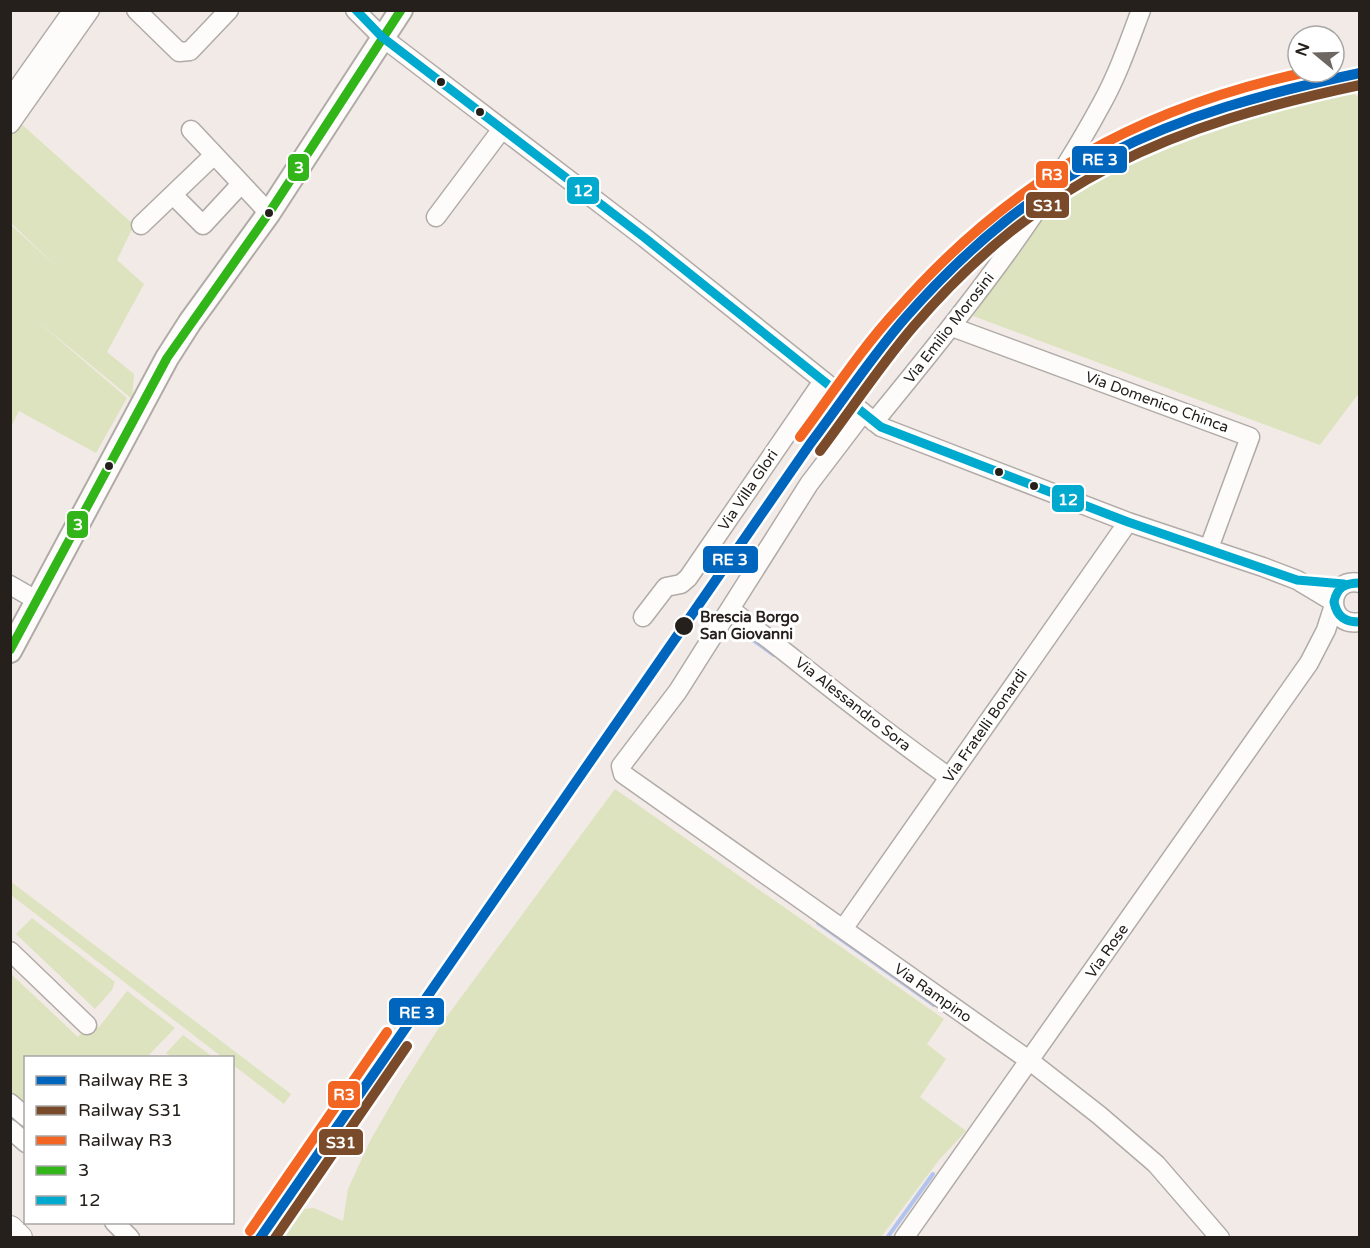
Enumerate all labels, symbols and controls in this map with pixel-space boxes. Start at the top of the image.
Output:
north arrow [1286,24,1346,84]
text: N [1291,40,1314,59]
unlabelled marker [435,76,447,88]
unlabelled marker [474,106,486,118]
line badge: RE 3 [1071,145,1128,174]
text: RE 3 [1082,150,1118,170]
line badge: 3 [287,153,310,182]
text: 3 [294,158,304,178]
line badge: R3 [1035,160,1069,189]
text: R3 [1041,165,1063,185]
line badge: 12 [566,176,600,205]
text: 12 [573,181,593,201]
line badge: S31 [1025,191,1070,219]
text: S31 [1033,196,1063,216]
unlabelled marker [263,207,275,219]
street label: Via Emilio Morosini [900,269,998,387]
street label: Via Domenico Chinca [1083,368,1231,436]
street label: Via Villa Glori [714,446,782,534]
unlabelled marker [103,460,115,472]
unlabelled marker [993,466,1005,478]
unlabelled marker [1028,480,1040,492]
line badge: 12 [1051,484,1085,513]
text: 12 [1058,490,1078,510]
line badge: 3 [66,510,89,539]
text: 3 [73,515,83,535]
line badge: RE 3 [702,545,759,574]
text: RE 3 [712,550,748,570]
place label: Brescia Borgo San Giovanni [700,608,799,643]
marker: Brescia Borgo San Giovanni [673,615,695,637]
street label: Via Alessandro Sora [791,653,915,755]
street label: Via Fratelli Bonardi [939,666,1031,786]
street label: Via Rose [1082,921,1132,981]
street label: Via Rampino [891,960,975,1026]
line badge: RE 3 [388,997,445,1026]
text: RE 3 [399,1003,435,1023]
legend [24,1056,234,1224]
text: Railway RE 3 [78,1069,189,1091]
line badge: R3 [327,1080,361,1109]
text: R3 [333,1085,355,1105]
text: Railway S31 [78,1099,182,1121]
line badge: S31 [318,1128,364,1156]
text: Railway R3 [78,1129,172,1151]
text: S31 [326,1133,356,1153]
text: 3 [78,1159,89,1181]
text: 12 [78,1189,101,1211]

